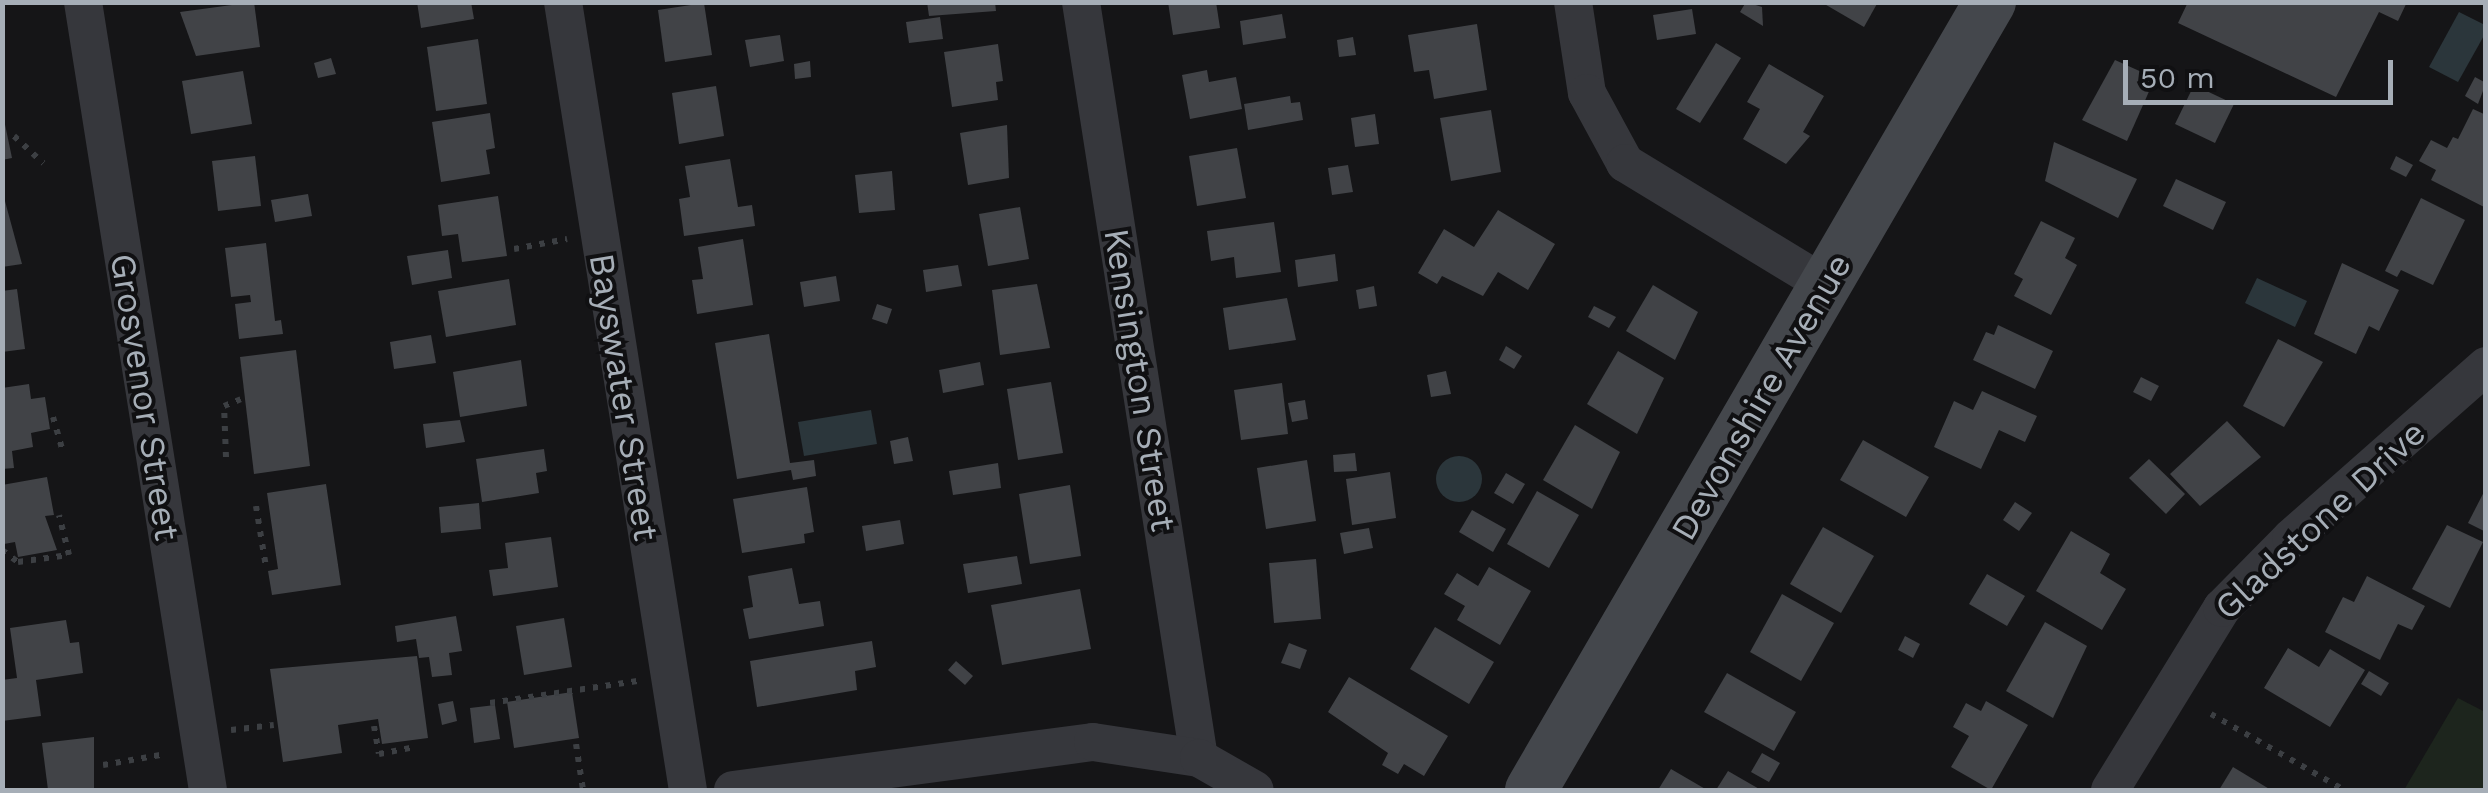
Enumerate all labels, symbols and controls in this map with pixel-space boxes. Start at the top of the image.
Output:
scale bar [2128,40,2398,102]
text: 50 m [2140,60,2215,95]
street label: Kensington Street [1095,226,1185,534]
street label: Devonshire Avenue [1662,246,1860,548]
street label: Grosvenor Street [102,250,188,544]
street label: Bayswater Street [580,250,668,544]
street label: Gladstone Drive [2206,412,2434,628]

